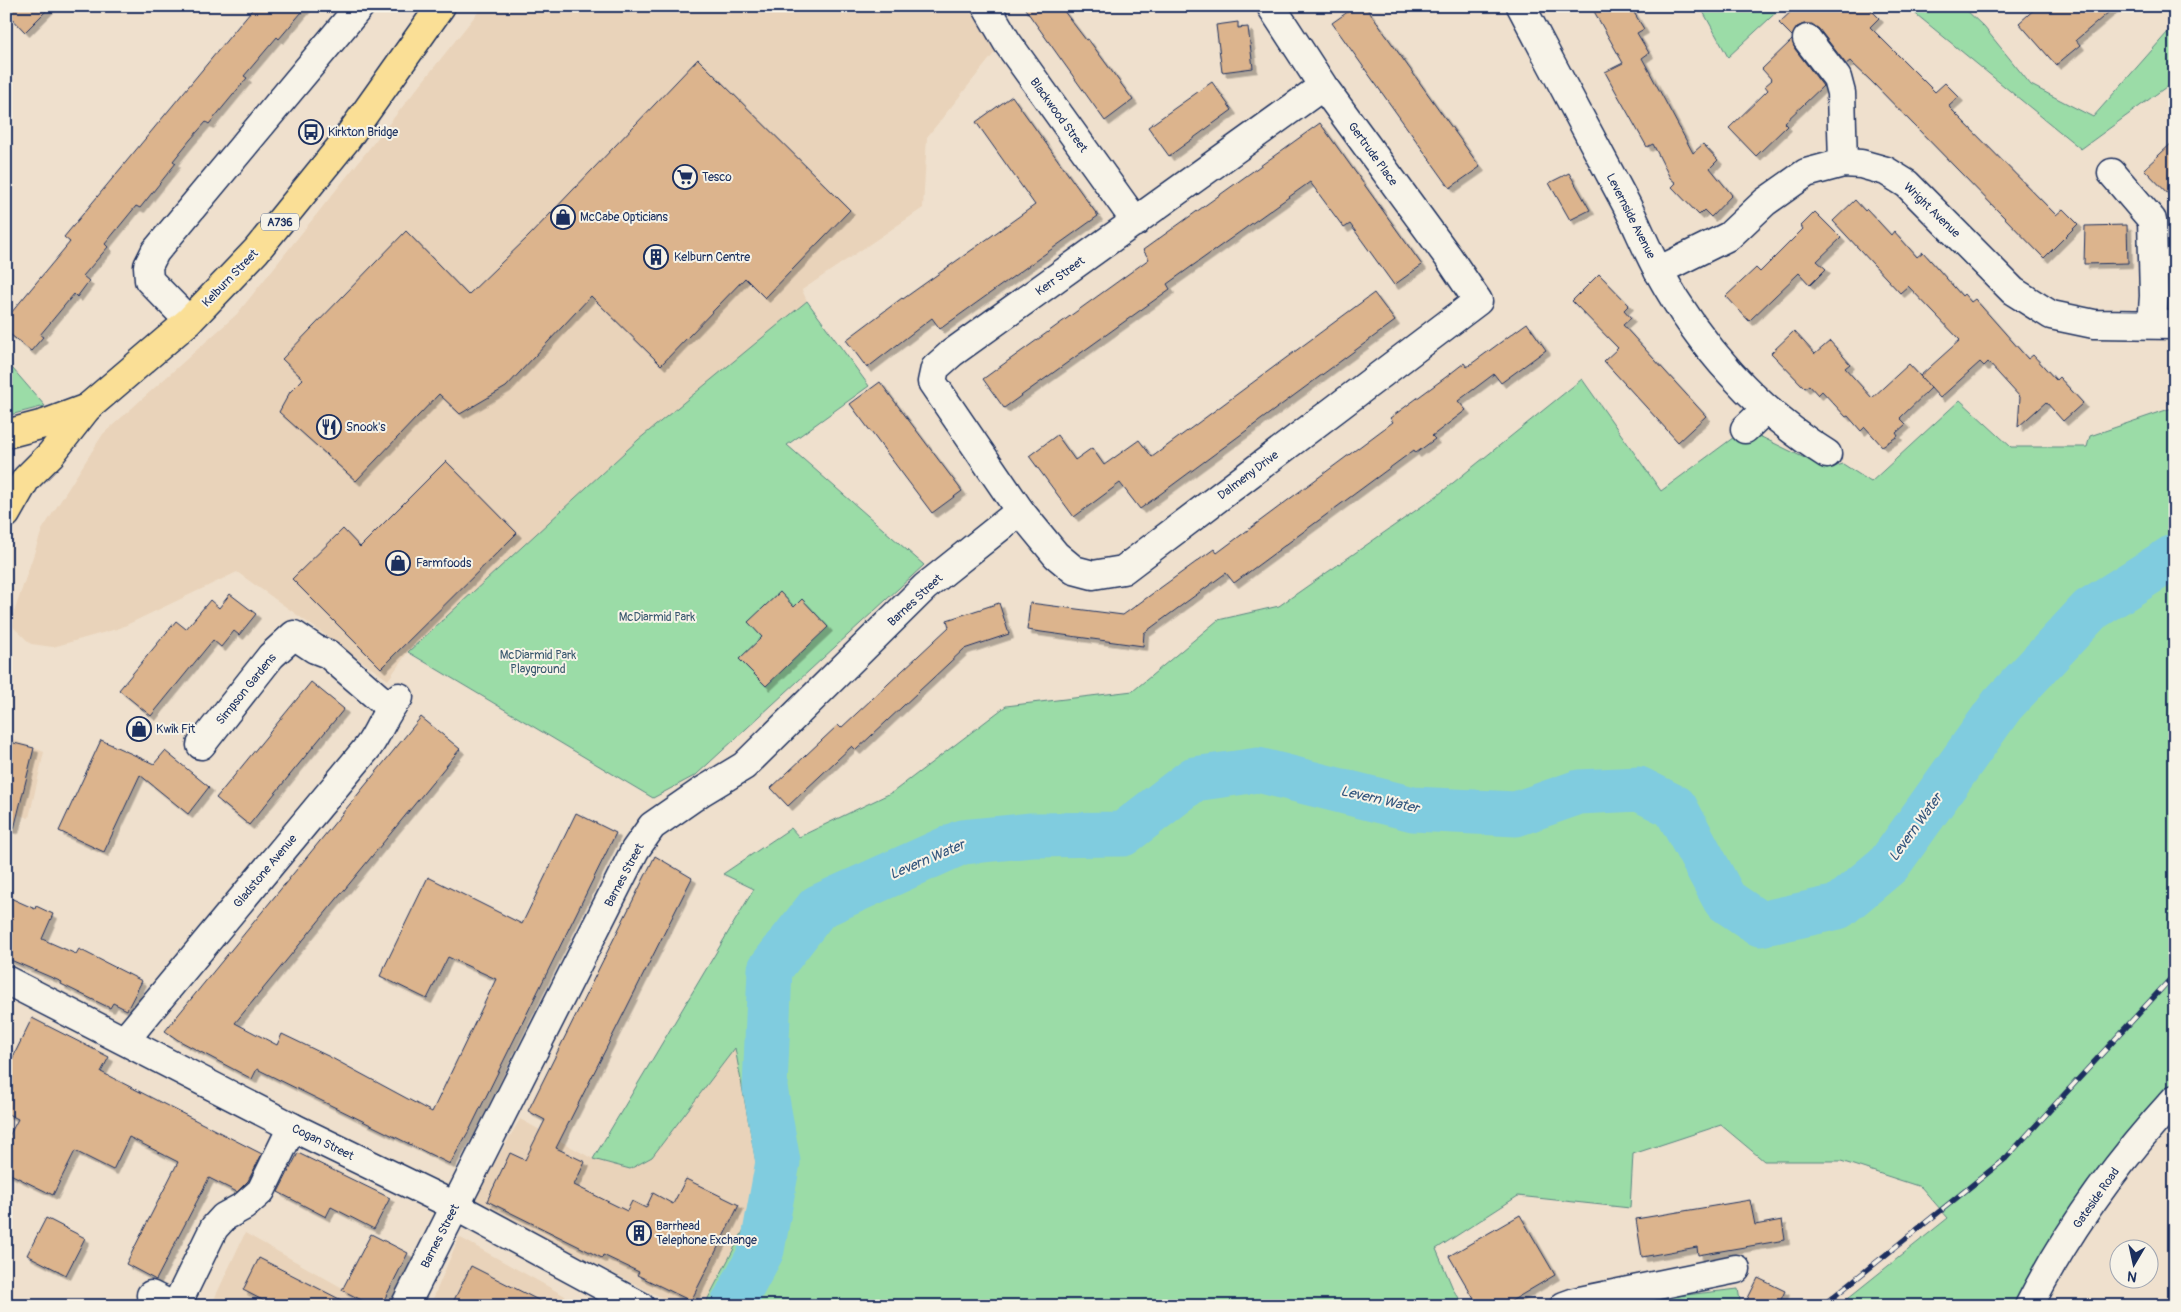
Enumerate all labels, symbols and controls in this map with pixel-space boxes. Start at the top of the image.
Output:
street label: Blackwood Street [1027,75,1091,156]
bus stop icon: Kirkton Bridge [298,119,324,145]
street label: Gertrude Place [1345,120,1401,189]
place label: Kirkton Bridge [328,125,398,140]
supermarket icon: Tesco [672,164,698,190]
place label: Tesco [702,170,732,185]
street label: Levernside Avenue [1603,171,1659,261]
street label: Wright Avenue [1900,180,1963,241]
shop icon: McCabe Opticians [550,204,576,230]
place label: McCabe Opticians [580,210,668,225]
road number: A736 [261,213,299,230]
building icon: Kelburn Centre [643,244,669,270]
street label: Kelburn Street [199,246,262,310]
place label: Kelburn Centre [674,250,750,265]
street label: Kerr Street [1033,254,1088,299]
restaurant icon: Snook's [316,414,342,440]
place label: Snook's [346,420,386,435]
street label: Dalmeny Drive [1215,448,1282,503]
shop icon: Farmfoods [385,550,411,576]
place label: Farmfoods [416,556,472,571]
street label: Barnes Street [885,571,946,630]
park label: McDiarmid Park [619,610,695,625]
park label: McDiarmid Park Playground [500,648,576,677]
street label: Simpson Gardens [213,650,280,728]
shop icon: Kwik Fit [126,716,152,742]
place label: Kwik Fit [156,722,195,737]
water label: Levern Water [1339,782,1422,817]
water label: Levern Water [1885,789,1947,864]
street label: Gladstone Avenue [230,832,300,911]
water label: Levern Water [887,835,969,883]
street label: Barnes Street [601,841,648,910]
street label: Cogan Street [289,1121,356,1164]
street label: Gateside Road [2070,1165,2123,1232]
street label: Barnes Street [418,1202,463,1271]
place label: Barrhead Telephone Exchange [656,1219,757,1248]
building icon: Barrhead Telephone Exchange [626,1220,652,1246]
north arrow [2108,1240,2158,1290]
text: N [2126,1267,2138,1285]

